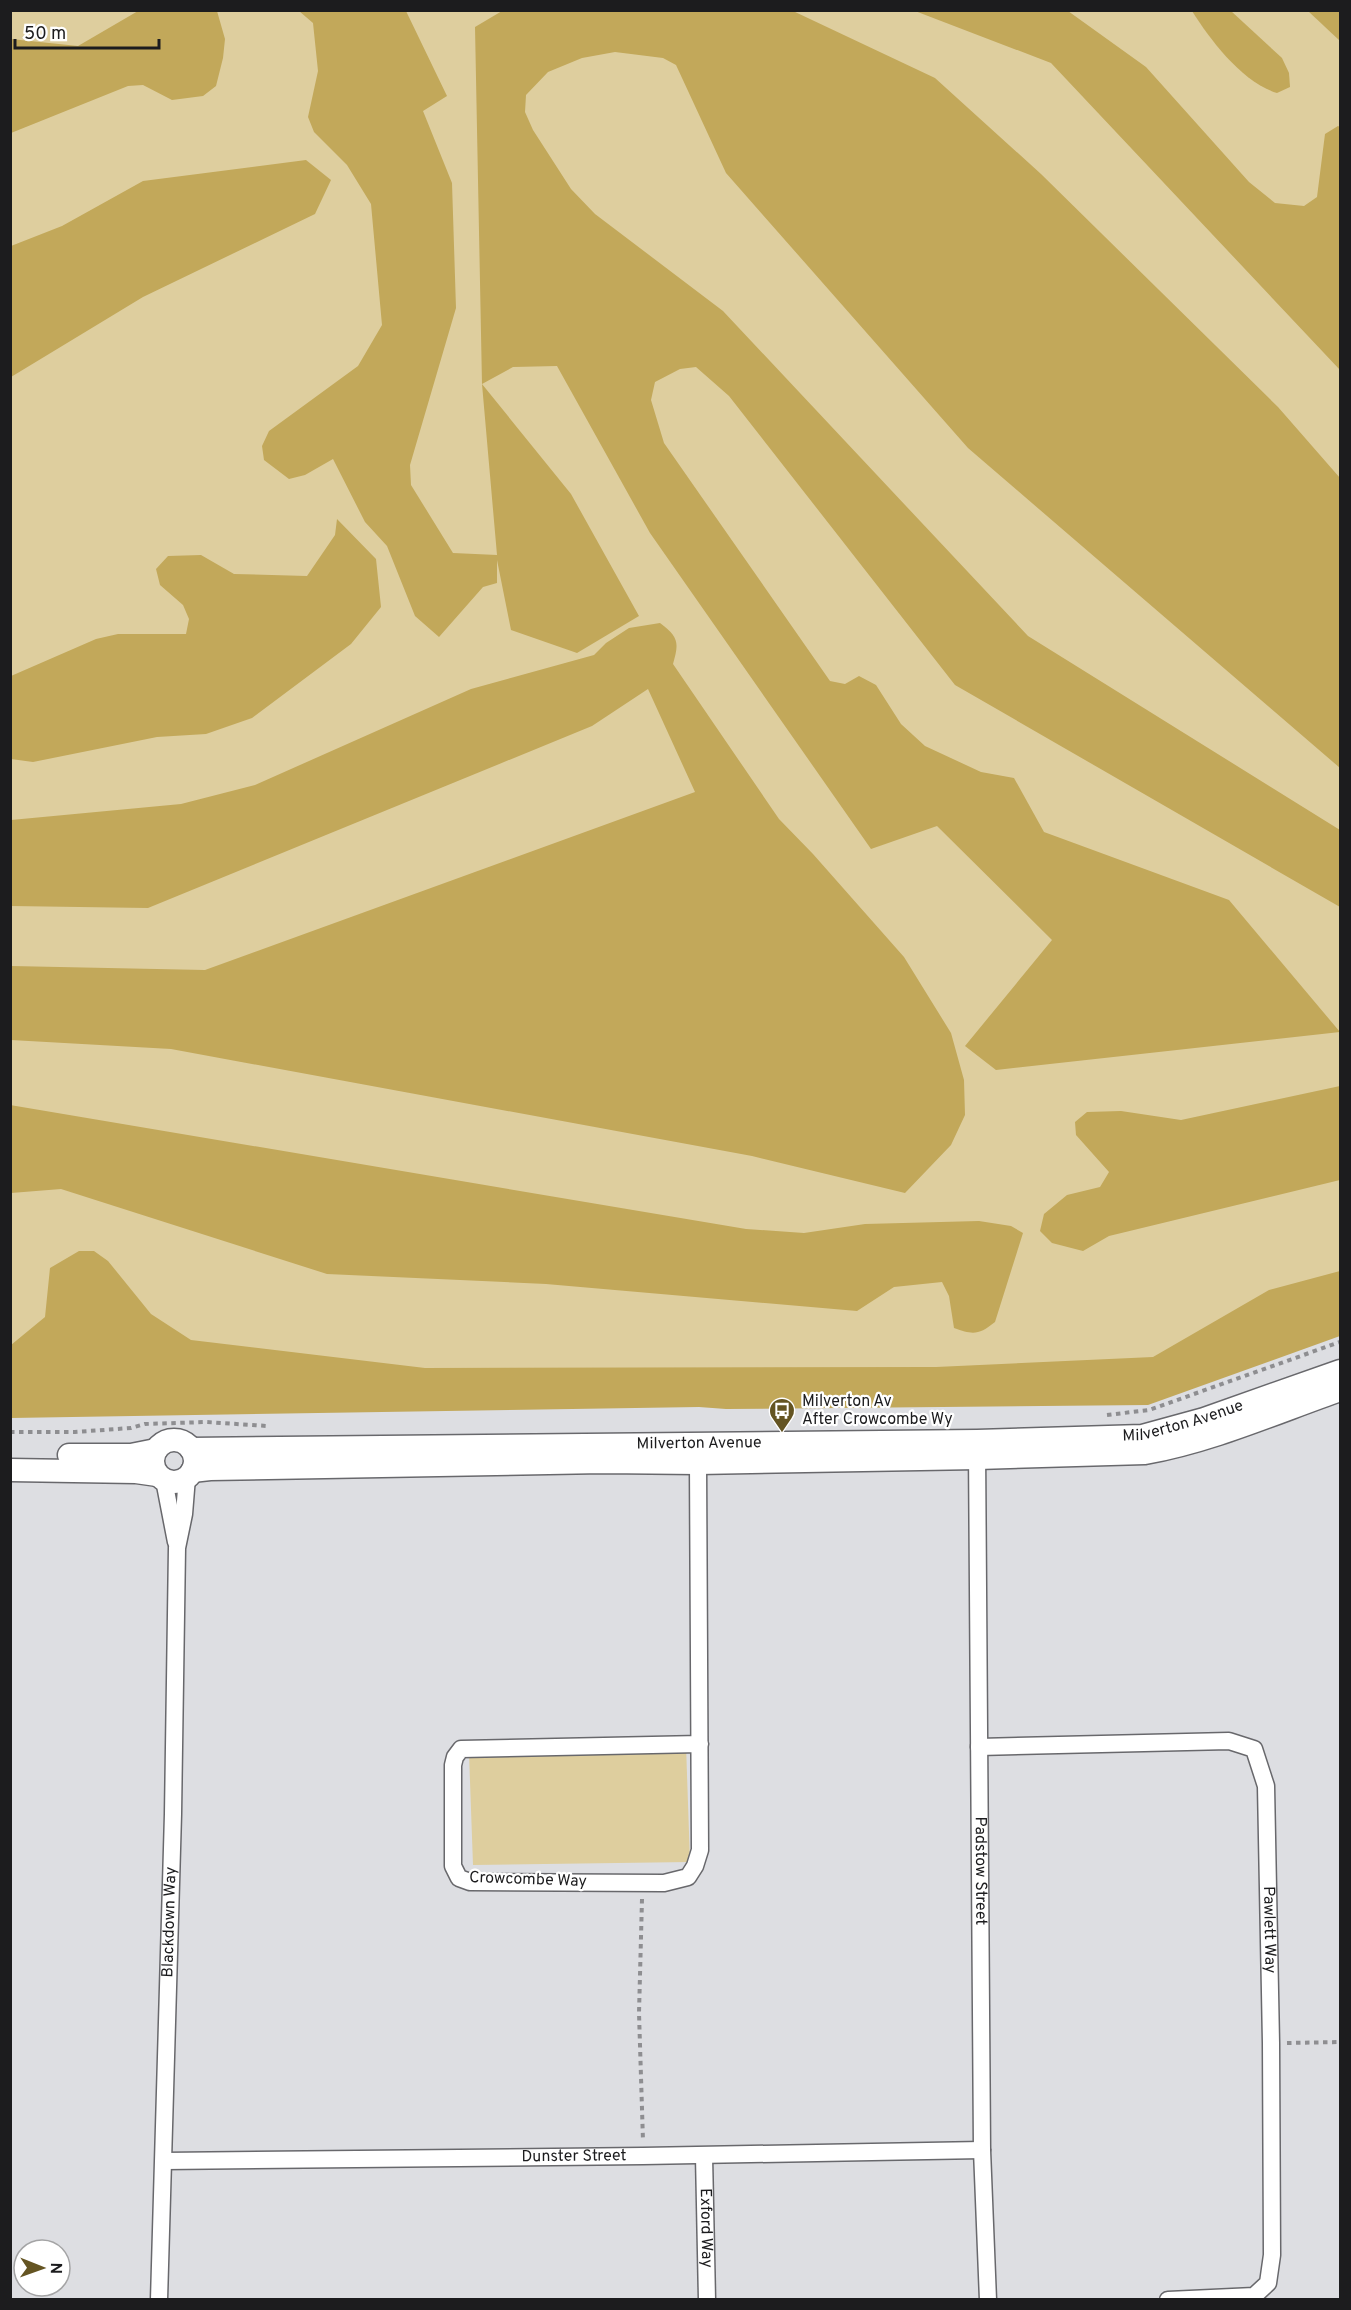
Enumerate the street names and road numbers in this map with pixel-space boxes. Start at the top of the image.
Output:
street label: Milverton Avenue [1122,1396,1246,1447]
street label: Milverton Avenue [636,1433,762,1454]
street label: Padstow Street [970,1817,990,1925]
street label: Blackdown Way [158,1866,181,1978]
street label: Crowcombe Way [469,1868,587,1892]
street label: Pawlett Way [1258,1886,1280,1974]
street label: Dunster Street [521,2146,627,2167]
street label: Exford Way [695,2188,716,2268]

